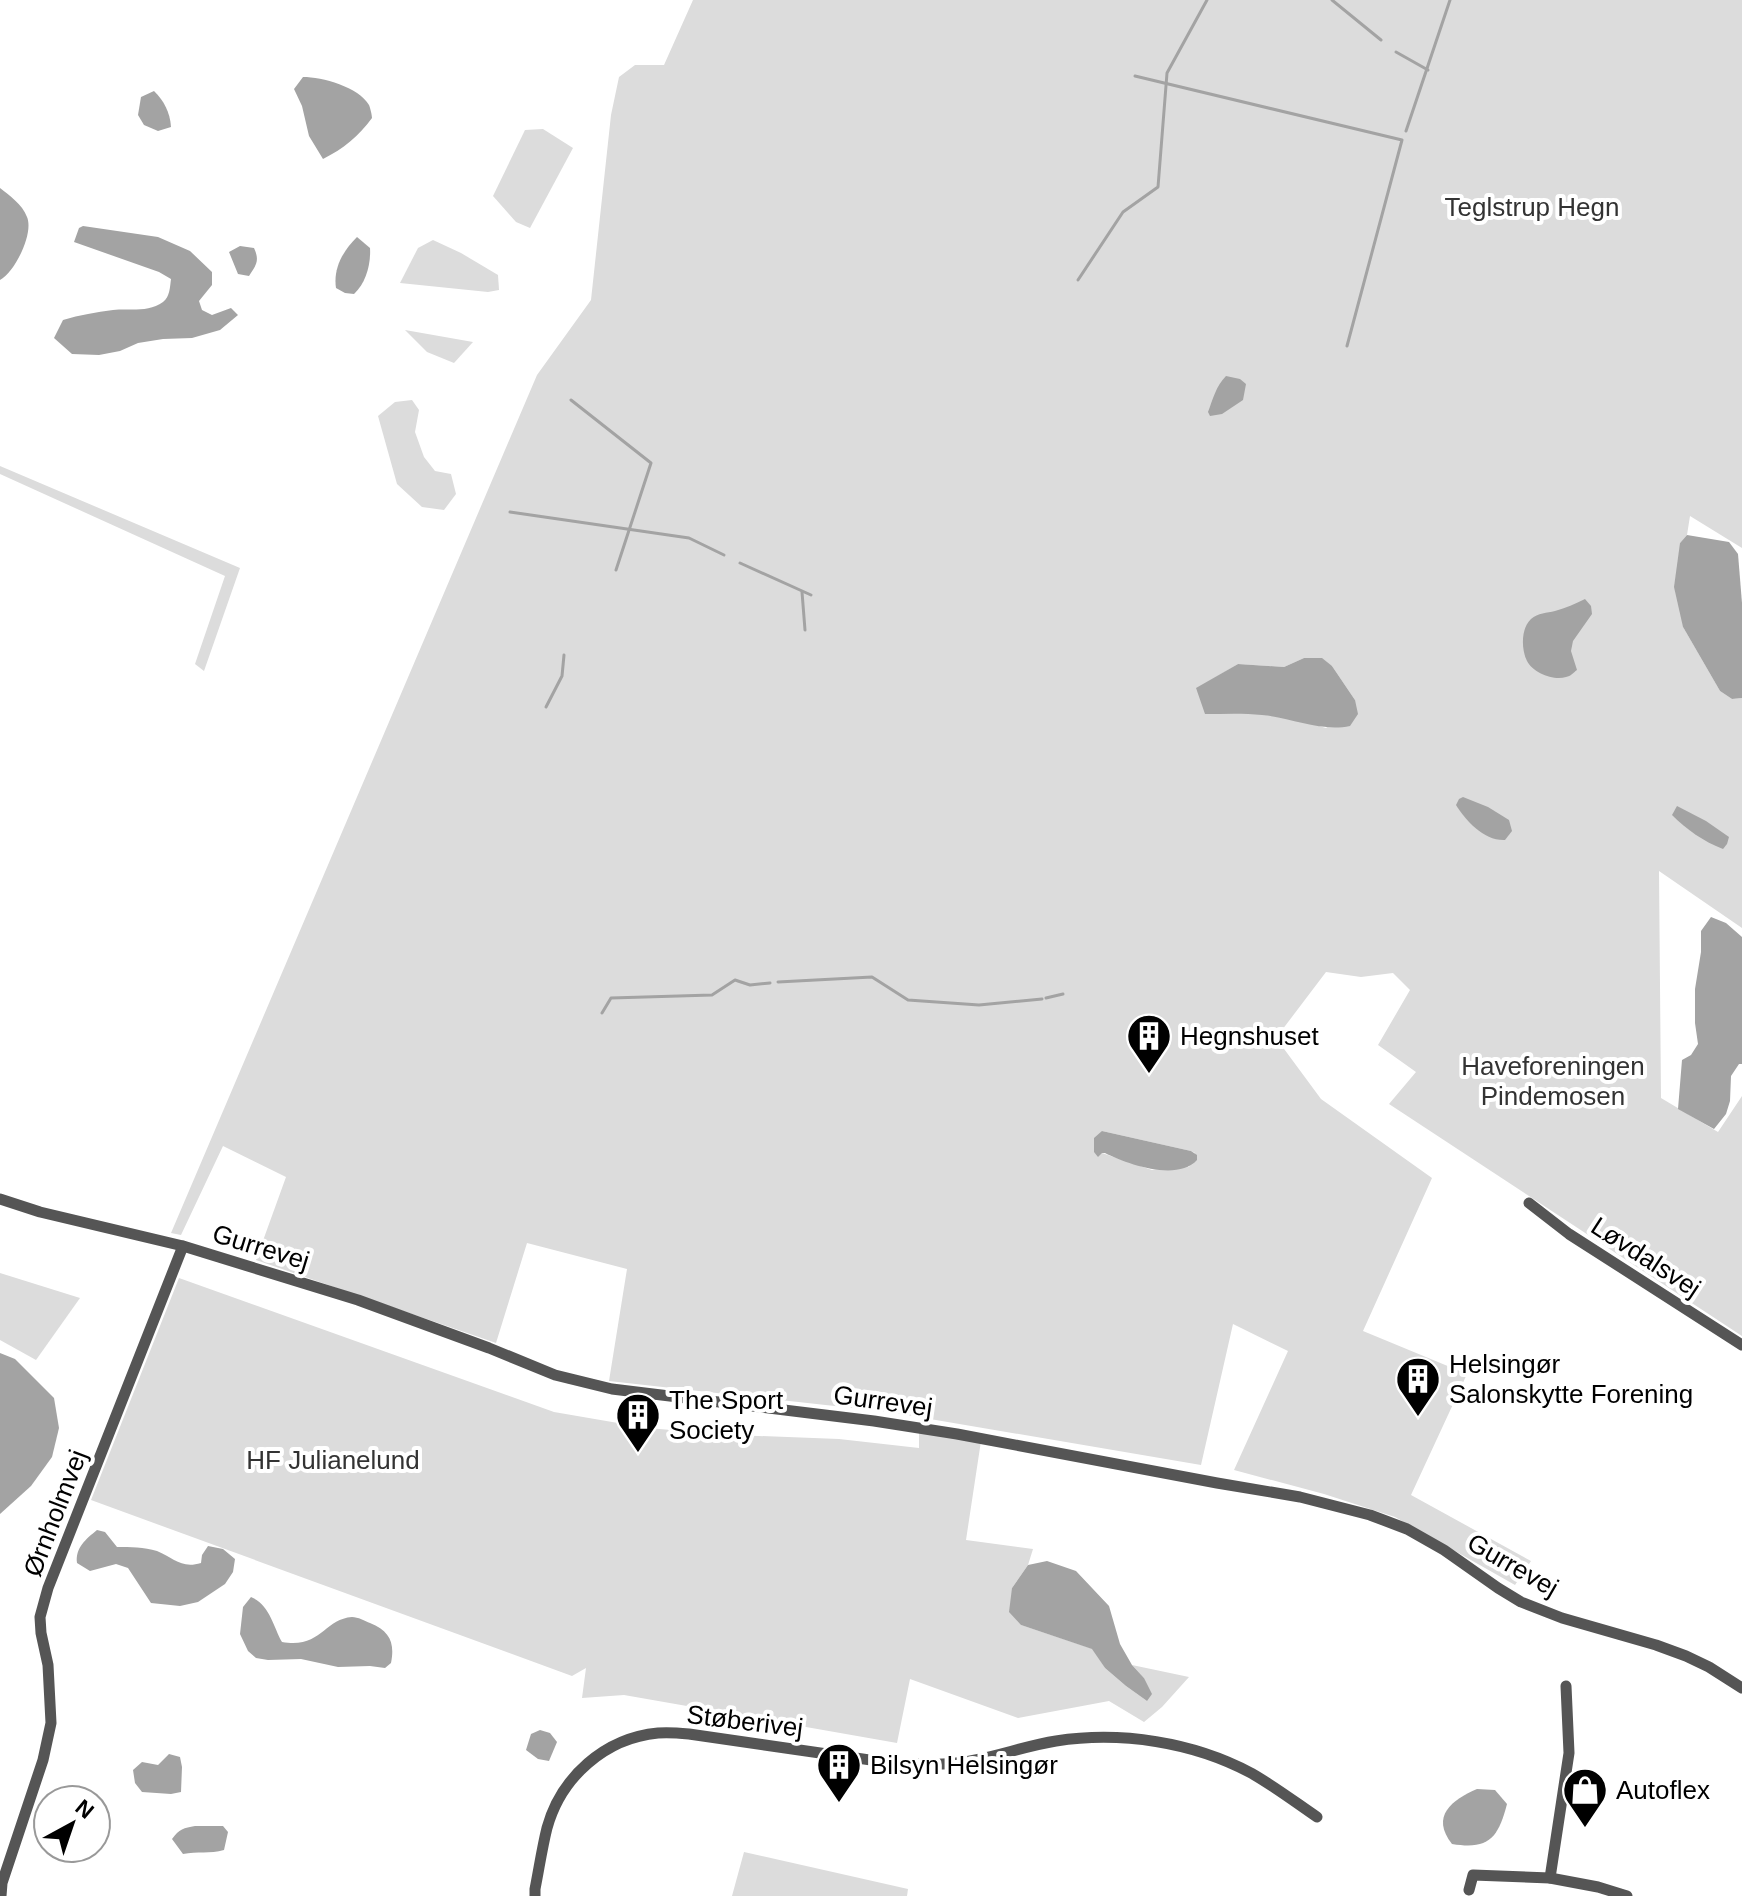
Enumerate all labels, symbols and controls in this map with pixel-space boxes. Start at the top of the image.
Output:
park label: Teglstrup Hegn [1445,192,1619,222]
building icon: Hegnshuset [1125,1012,1173,1075]
place label: Hegnshuset [1180,1021,1320,1051]
park label: Haveforeningen Pindemosen [1461,1051,1645,1111]
street label: Løvdalsvej [1586,1211,1706,1303]
street label: Gurrevej [209,1218,313,1276]
place label: Helsingør Salonskytte Forening [1449,1349,1693,1409]
building icon: Helsingør Salonskytte Forening [1394,1355,1442,1418]
street label: Gurrevej [832,1379,934,1423]
place label: The Sport Society [669,1385,784,1445]
building icon: The Sport Society [614,1391,662,1454]
park label: HF Julianelund [246,1445,420,1475]
street label: Ørnholmvej [17,1446,93,1580]
street label: Gurrevej [1462,1527,1564,1603]
street label: Støberivej [685,1699,805,1743]
building icon: Bilsyn Helsingør [815,1741,863,1804]
place label: Bilsyn Helsingør [870,1750,1058,1780]
shop icon: Autoflex [1561,1766,1609,1829]
place label: Autoflex [1616,1775,1710,1805]
north arrow [32,1784,112,1864]
text: N [70,1794,99,1824]

